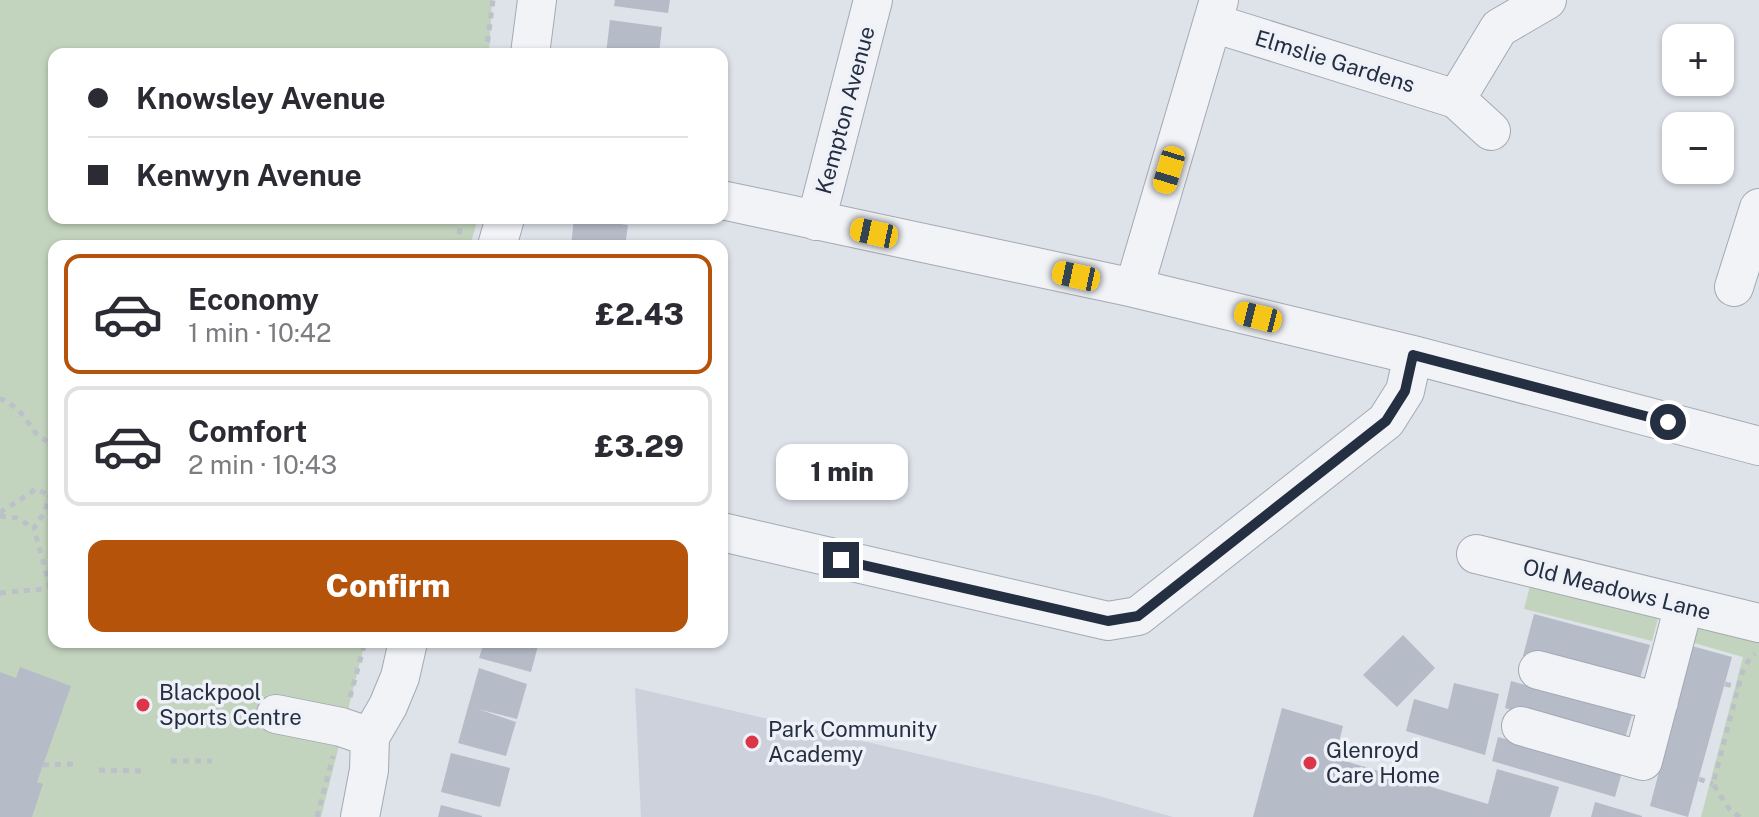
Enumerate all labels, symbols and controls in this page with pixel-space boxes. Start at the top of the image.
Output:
street label: Kempton Avenue [810,23,880,197]
street label: Elmslie Gardens [1252,24,1418,98]
map controls [1662,24,1734,184]
button: + [1662,24,1734,96]
text: Knowsley Avenue [136,80,386,116]
button: − [1662,112,1734,184]
car [1151,144,1187,196]
text: Kenwyn Avenue [136,157,362,193]
car [848,216,900,250]
car [1050,259,1102,293]
icon: car [92,278,164,350]
text: Economy [188,281,319,317]
text: £2.43 [595,296,684,332]
car [1232,300,1284,334]
text: 1 min · 10:42 [188,317,331,348]
route start [1650,404,1686,440]
icon: car [92,410,164,482]
text: Comfort [188,413,307,449]
text: £3.29 [595,428,684,464]
callout: 1 min [775,444,907,500]
text: 2 min · 10:43 [188,449,337,480]
text: 1 min [810,456,874,487]
button: Confirm [88,540,688,632]
route end [823,542,859,578]
street label: Old Meadows Lane [1520,553,1714,625]
place label: Blackpool Sports Centre [159,679,302,730]
marker: Blackpool Sports Centre [134,696,152,714]
place label: Park Community Academy [768,716,937,767]
marker: Park Community Academy [743,733,761,751]
place label: Glenroyd Care Home [1326,737,1440,788]
marker: Glenroyd Care Home [1301,754,1319,772]

